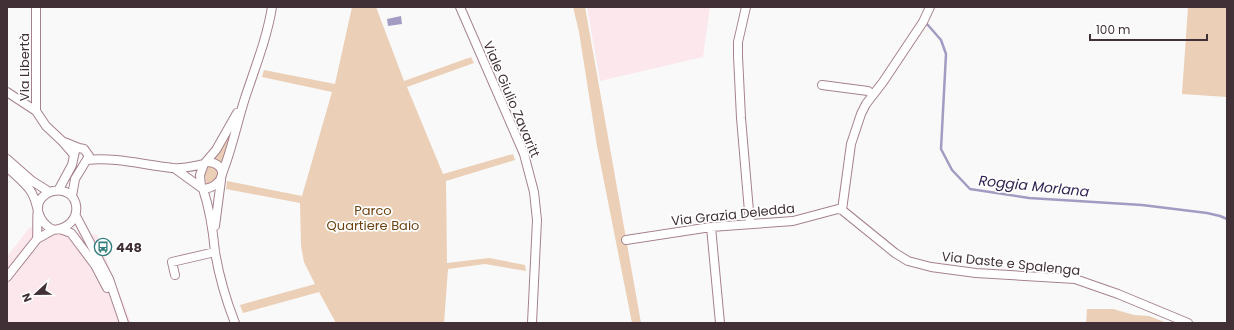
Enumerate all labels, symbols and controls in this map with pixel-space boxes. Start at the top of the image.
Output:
scale bar [1090,16,1207,42]
text: 100 m [1096,21,1130,38]
street label: Via Libertà [15,33,34,101]
street label: Viale Giulio Zavaritt [478,38,545,161]
water label: Roggia Morlana [978,170,1091,202]
street label: Via Grazia Deledda [670,199,796,230]
park label: Parco Quartiere Baio [327,201,419,235]
bus stop icon: 448 [93,237,113,257]
place label: 448 [116,238,142,257]
street label: Via Daste e Spalenga [941,247,1081,280]
north arrow [16,274,56,314]
text: N [18,291,36,305]

